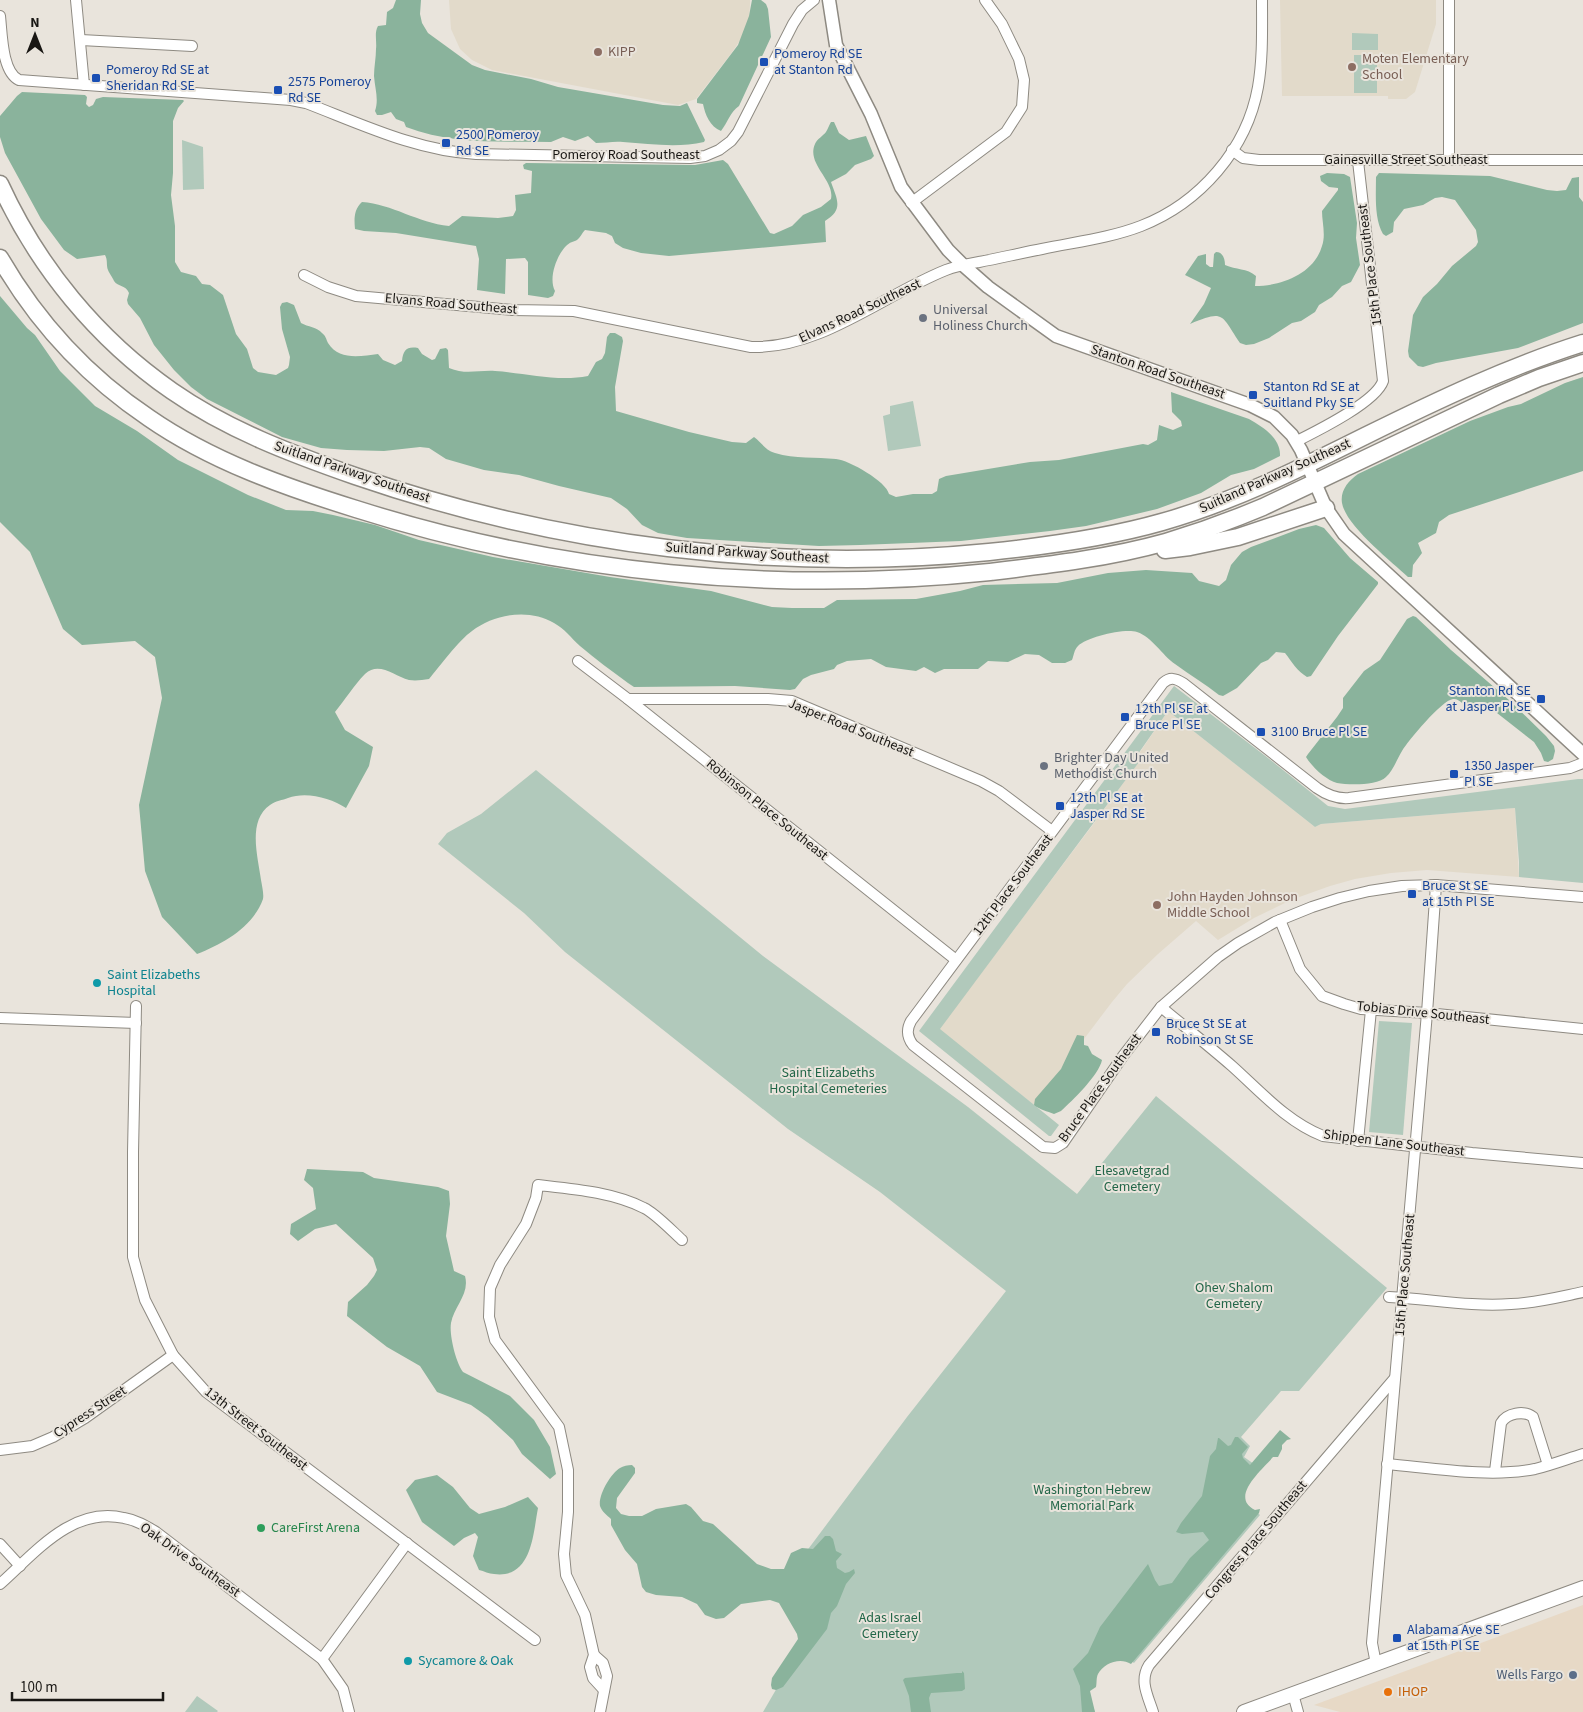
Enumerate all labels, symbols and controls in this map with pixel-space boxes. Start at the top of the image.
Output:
north arrow [10,10,60,60]
text: N [30,13,40,33]
place label: KIPP [608,42,636,62]
place label: Pomeroy Rd SE at Stanton Rd [774,44,863,80]
marker: KIPP [592,46,604,58]
place label: Moten Elementary School [1362,49,1469,85]
marker: Pomeroy Rd SE at Stanton Rd [758,56,770,68]
place label: Pomeroy Rd SE at Sheridan Rd SE [106,60,209,96]
marker: Moten Elementary School [1346,61,1358,73]
marker: Pomeroy Rd SE at Sheridan Rd SE [90,72,102,84]
place label: 2575 Pomeroy Rd SE [288,72,372,108]
marker: 2575 Pomeroy Rd SE [272,84,284,96]
place label: 2500 Pomeroy Rd SE [456,125,540,161]
marker: 2500 Pomeroy Rd SE [440,137,452,149]
street label: Pomeroy Road Southeast [552,145,700,165]
street label: Gainesville Street Southeast [1324,150,1488,170]
street label: 15th Place Southeast [1353,203,1387,327]
street label: Elvans Road Southeast [796,274,925,348]
street label: Elvans Road Southeast [384,288,518,320]
place label: Universal Holiness Church [933,300,1028,336]
marker: Universal Holiness Church [917,312,929,324]
street label: Stanton Road Southeast [1088,340,1228,404]
place label: Stanton Rd SE at Suitland Pky SE [1263,377,1360,413]
marker: Stanton Rd SE at Suitland Pky SE [1247,389,1259,401]
street label: Suitland Parkway Southeast [1196,433,1354,518]
street label: Suitland Parkway Southeast [271,436,433,508]
street label: Suitland Parkway Southeast [665,537,830,569]
place label: Stanton Rd SE at Jasper Pl SE [1445,681,1531,717]
marker: Stanton Rd SE at Jasper Pl SE [1535,693,1547,705]
street label: Jasper Road Southeast [785,694,917,762]
place label: 12th Pl SE at Bruce Pl SE [1135,699,1208,735]
marker: 12th Pl SE at Bruce Pl SE [1119,711,1131,723]
place label: 3100 Bruce Pl SE [1271,722,1367,742]
marker: 3100 Bruce Pl SE [1255,726,1267,738]
place label: Brighter Day United Methodist Church [1054,748,1169,784]
street label: Robinson Place Southeast [702,754,832,866]
place label: 1350 Jasper Pl SE [1464,756,1534,792]
marker: Brighter Day United Methodist Church [1038,760,1050,772]
marker: 1350 Jasper Pl SE [1448,768,1460,780]
place label: 12th Pl SE at Jasper Rd SE [1070,788,1145,824]
marker: 12th Pl SE at Jasper Rd SE [1054,800,1066,812]
street label: 12th Place Southeast [968,830,1058,940]
place label: Bruce St SE at 15th Pl SE [1422,876,1495,912]
place label: John Hayden Johnson Middle School [1167,887,1298,923]
marker: Bruce St SE at 15th Pl SE [1406,888,1418,900]
marker: John Hayden Johnson Middle School [1151,899,1163,911]
place label: Saint Elizabeths Hospital [107,965,200,1001]
marker: Saint Elizabeths Hospital [91,977,103,989]
street label: Tobias Drive Southeast [1356,996,1491,1030]
place label: Bruce St SE at Robinson St SE [1166,1014,1254,1050]
marker: Bruce St SE at Robinson St SE [1150,1026,1162,1038]
street label: Bruce Place Southeast [1054,1029,1146,1146]
park label: Saint Elizabeths Hospital Cemeteries [769,1063,887,1099]
street label: Shippen Lane Southeast [1322,1124,1466,1162]
park label: Elesavetgrad Cemetery [1094,1161,1170,1197]
street label: 15th Place Southeast [1390,1213,1420,1337]
park label: Ohev Shalom Cemetery [1195,1278,1273,1314]
street label: Cypress Street [50,1381,131,1443]
street label: 13th Street Southeast [200,1382,312,1476]
street label: Congress Place Southeast [1200,1476,1312,1604]
park label: Washington Hebrew Memorial Park [1033,1480,1151,1516]
street label: Oak Drive Southeast [136,1518,244,1602]
place label: CareFirst Arena [271,1518,360,1538]
marker: CareFirst Arena [255,1522,267,1534]
park label: Adas Israel Cemetery [859,1608,922,1644]
place label: Alabama Ave SE at 15th Pl SE [1407,1620,1500,1656]
marker: Alabama Ave SE at 15th Pl SE [1391,1632,1403,1644]
place label: Sycamore & Oak [418,1651,514,1671]
marker: Sycamore & Oak [402,1655,414,1667]
place label: Wells Fargo [1497,1665,1563,1685]
marker: Wells Fargo [1567,1669,1579,1681]
scale bar [12,1670,164,1702]
text: 100 m [20,1677,58,1698]
place label: IHOP [1398,1682,1428,1702]
marker: IHOP [1382,1686,1394,1698]

